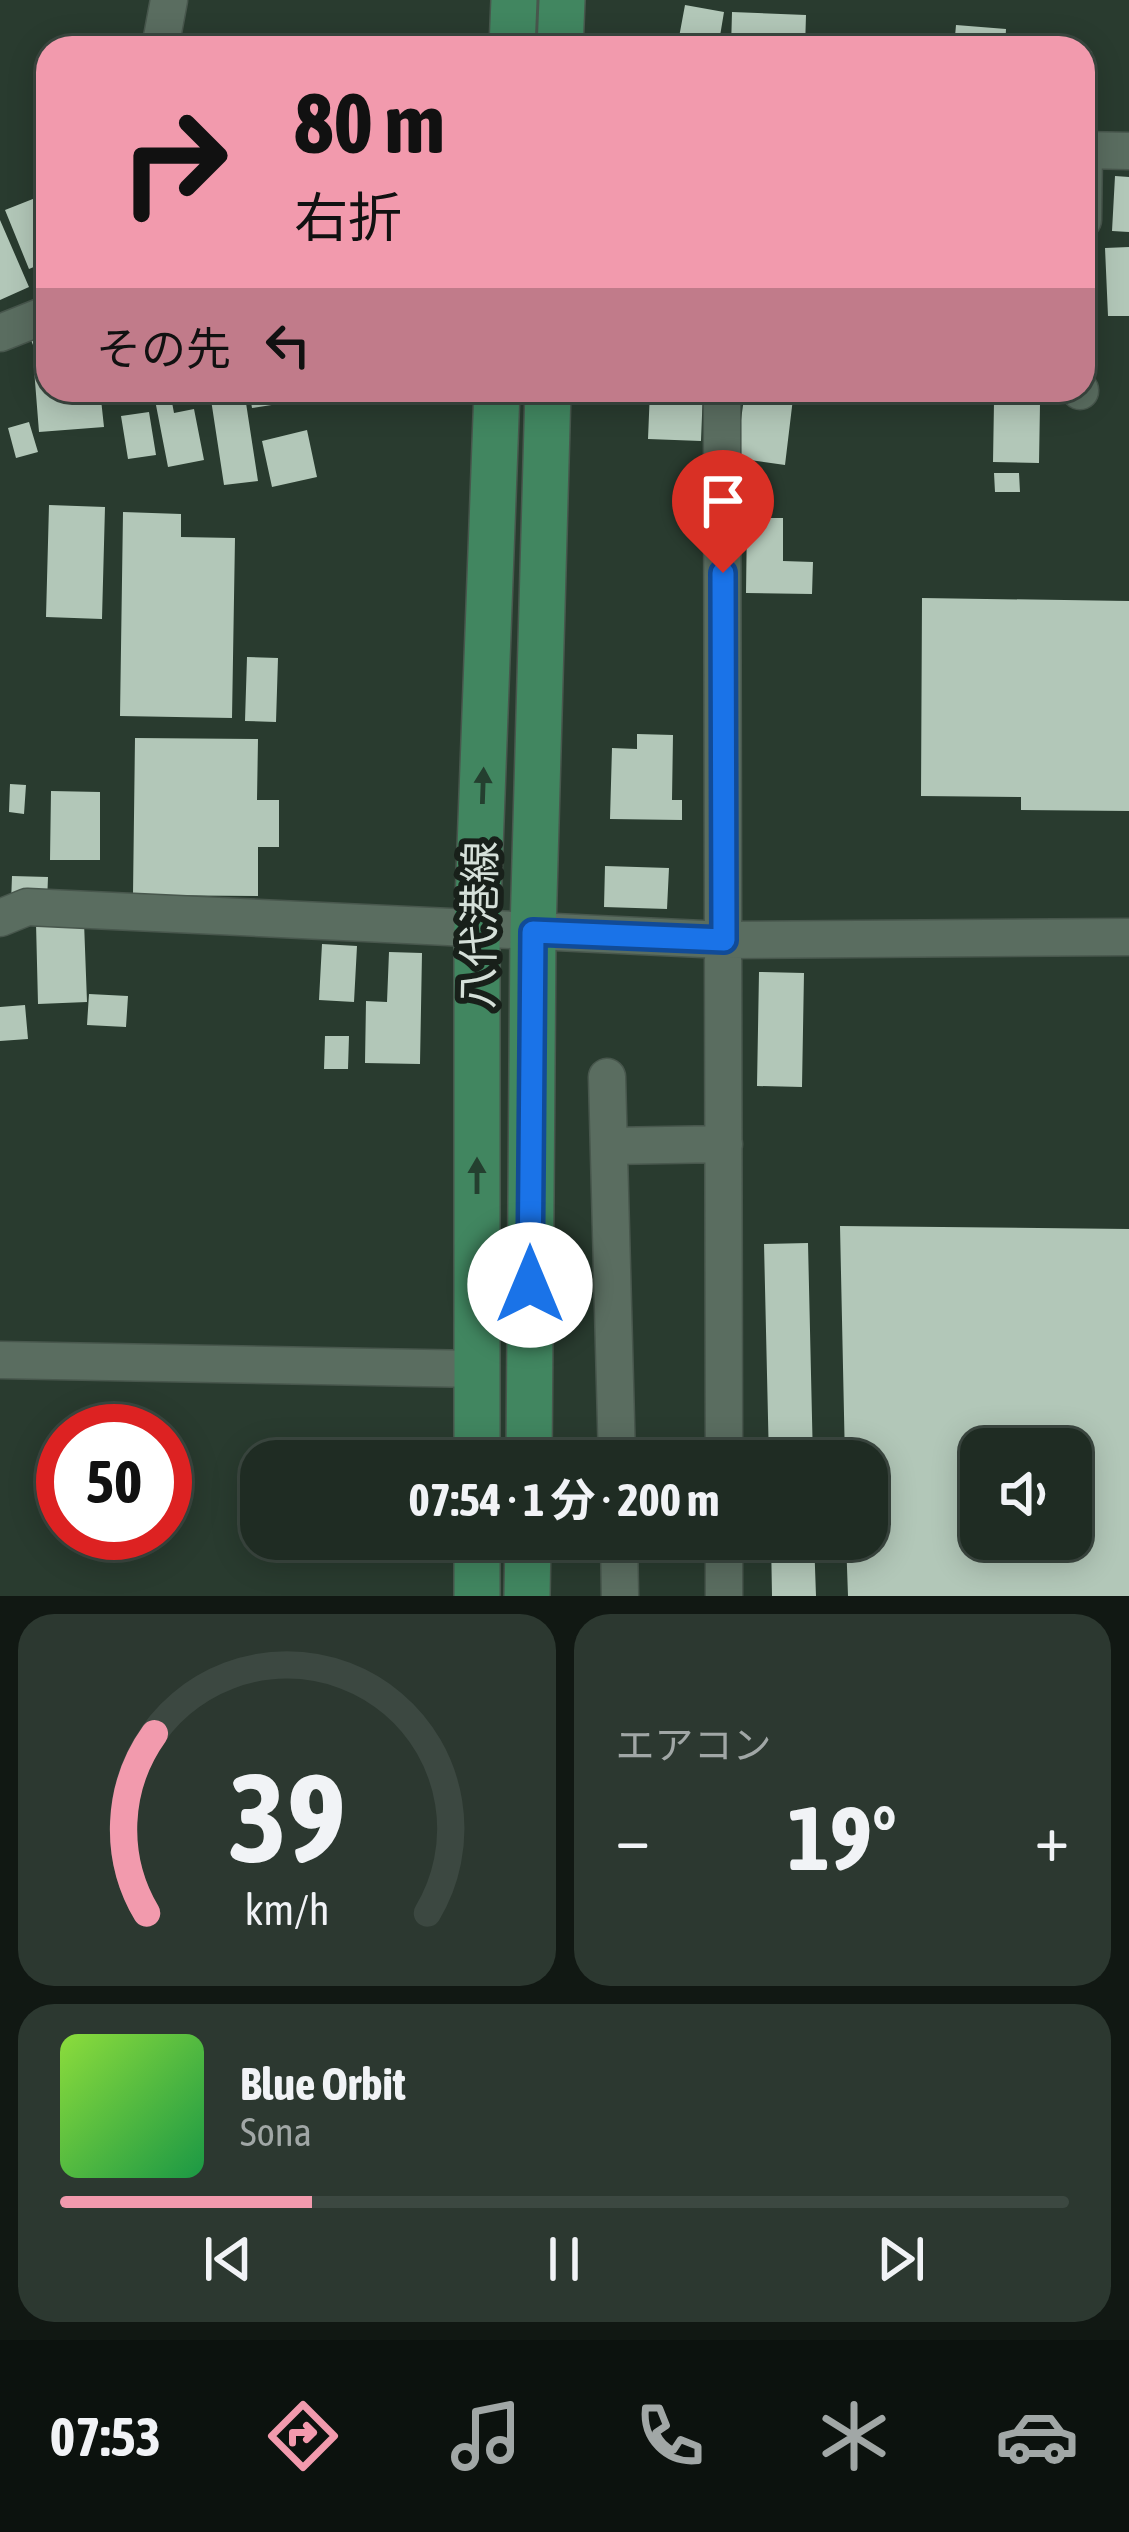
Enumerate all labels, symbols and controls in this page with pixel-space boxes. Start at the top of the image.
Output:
text: 80 m [294,75,445,171]
icon: right [96,84,252,240]
text: 右折 [294,187,402,248]
icon: left [255,312,321,378]
text: その先 [96,323,231,375]
pin [672,450,774,573]
icon: arrive [690,468,756,534]
one-way arrow [474,766,493,804]
street label: 八代港線 [454,841,504,1009]
one-way arrow [467,1156,487,1194]
position arrow [467,1222,593,1348]
speed limit sign: 50 [36,1404,192,1560]
map controls [960,1428,1092,1560]
button: sound [960,1428,1092,1560]
text: 07:54 · 1 分 · 200 m [409,1474,719,1526]
text: エアコン [616,1723,772,1767]
text: 39 [228,1745,345,1888]
text: 19° [788,1786,897,1889]
text: − [616,1799,650,1875]
text: + [1035,1799,1069,1875]
text: km/h [244,1885,329,1934]
text: Blue Orbit [240,2058,406,2110]
text: Sona [240,2110,312,2154]
icon: previous [195,2226,261,2292]
icon: pause [531,2226,597,2292]
icon: next [868,2226,934,2292]
icon: directions [261,2394,345,2478]
icon: music [444,2394,528,2478]
icon: phone [628,2394,712,2478]
icon: climate [812,2394,896,2478]
icon: car [995,2394,1079,2478]
text: 07:53 [50,2406,161,2467]

